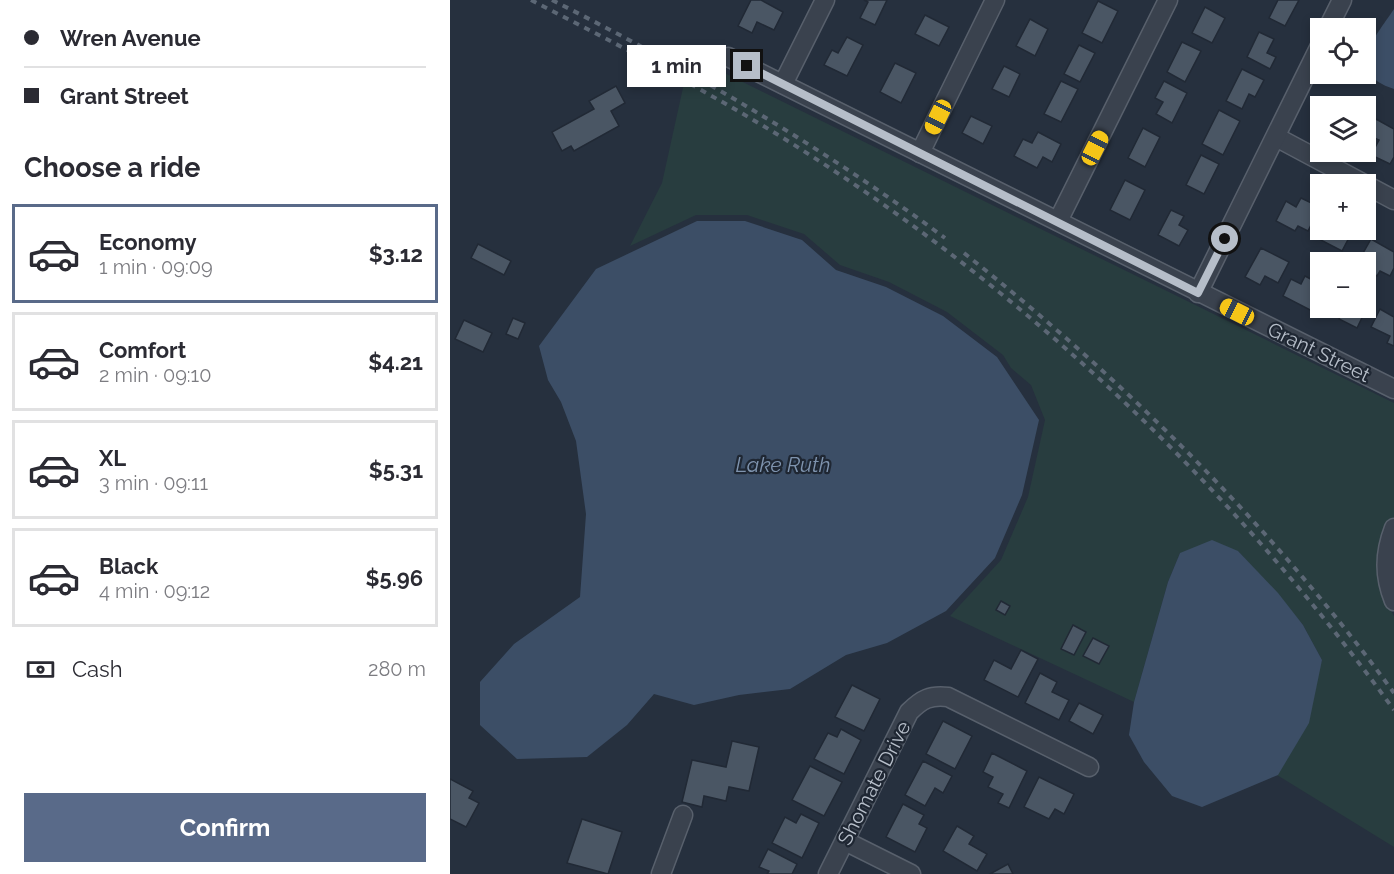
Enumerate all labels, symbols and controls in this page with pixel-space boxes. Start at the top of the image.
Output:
map controls [1310,18,1376,318]
button: locate [1310,18,1376,84]
text: Wren Avenue [60,25,201,51]
callout: 1 min [627,45,726,87]
route end [733,52,760,79]
text: 1 min [651,54,702,78]
text: Grant Street [60,83,189,109]
button: layers [1310,96,1376,162]
car [922,97,954,137]
car [1079,128,1111,168]
text: Choose a ride [24,152,200,183]
button: + [1310,174,1376,240]
route start [1211,225,1238,252]
icon: car [27,227,81,281]
text: Economy [99,229,197,255]
text: $3.12 [369,241,423,267]
button: − [1310,252,1376,318]
text: 1 min · 09:09 [99,255,213,279]
car [1217,296,1257,328]
street label: Grant Street [1264,317,1374,387]
icon: car [27,335,81,389]
text: Comfort [99,337,186,363]
text: $4.21 [368,349,423,375]
text: 2 min · 09:10 [99,363,211,387]
icon: car [27,443,81,497]
text: XL [99,445,126,471]
water label: Lake Ruth [736,452,830,477]
text: $5.31 [369,457,423,483]
text: 3 min · 09:11 [99,471,208,495]
icon: car [27,551,81,605]
text: Black [99,553,158,579]
text: $5.96 [366,565,423,591]
text: 4 min · 09:12 [99,579,210,603]
icon: cash [24,653,57,686]
text: Cash [72,656,123,682]
text: 280 m [368,657,426,681]
street label: Shomate Drive [832,717,916,849]
button: Confirm [24,793,426,862]

